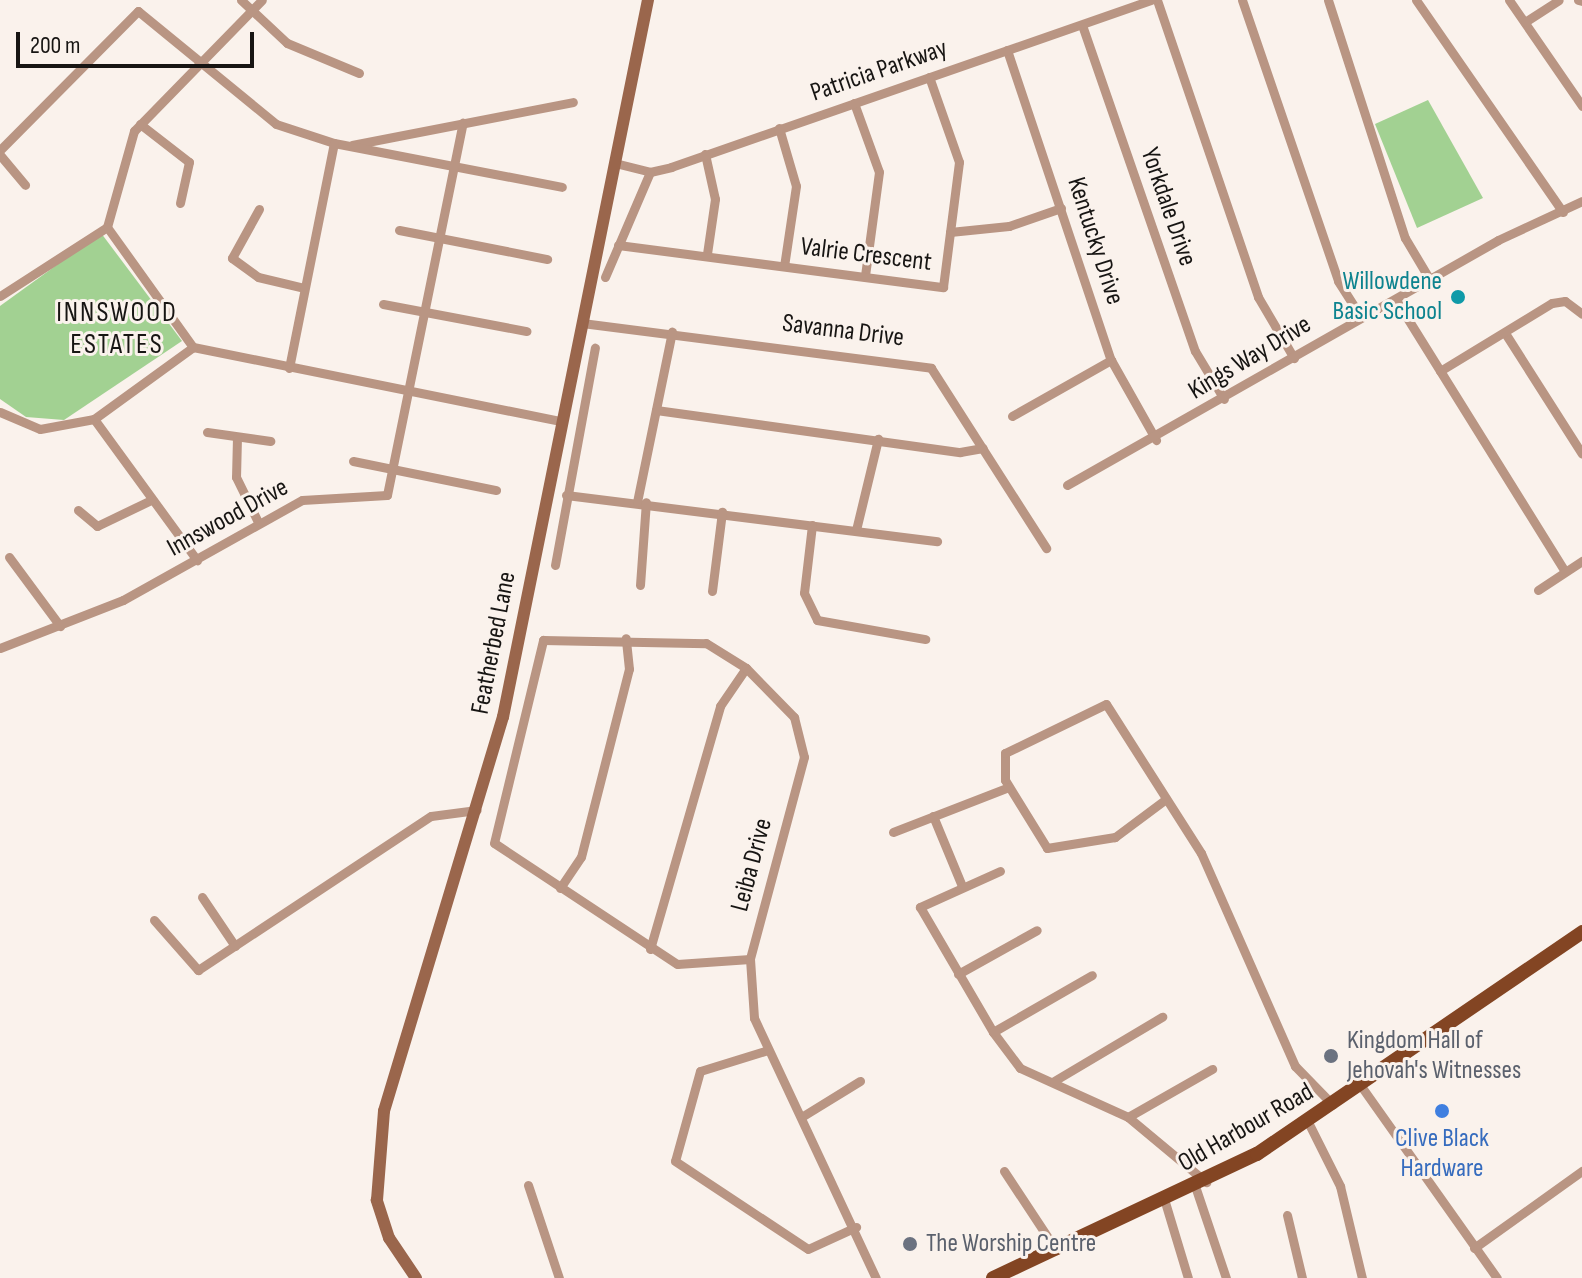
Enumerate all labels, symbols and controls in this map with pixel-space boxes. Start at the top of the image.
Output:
scale bar [20,16,258,66]
text: 200 m [30,31,81,60]
street label: Patricia Parkway [807,33,951,109]
street label: Yorkdale Drive [1133,144,1203,270]
street label: Kentucky Drive [1060,174,1130,308]
street label: Valrie Crescent [799,231,933,279]
place label: Willowdene Basic School [1333,266,1442,328]
marker: Willowdene Basic School [1449,288,1467,306]
district label: INNSWOOD ESTATES [56,296,178,362]
street label: Savanna Drive [780,308,906,354]
street label: Kings Way Drive [1183,309,1317,407]
street label: Innswood Drive [162,472,294,564]
street label: Featherbed Lane [465,569,523,717]
street label: Leiba Drive [725,815,779,915]
place label: Kingdom Hall of Jehovah's Witnesses [1347,1025,1521,1086]
marker: Kingdom Hall of Jehovah's Witnesses [1322,1047,1340,1065]
street label: Old Harbour Road [1173,1077,1319,1179]
marker: Clive Black Hardware [1433,1102,1451,1120]
place label: Clive Black Hardware [1395,1123,1489,1184]
place label: The Worship Centre [926,1228,1096,1260]
marker: The Worship Centre [901,1235,919,1253]

